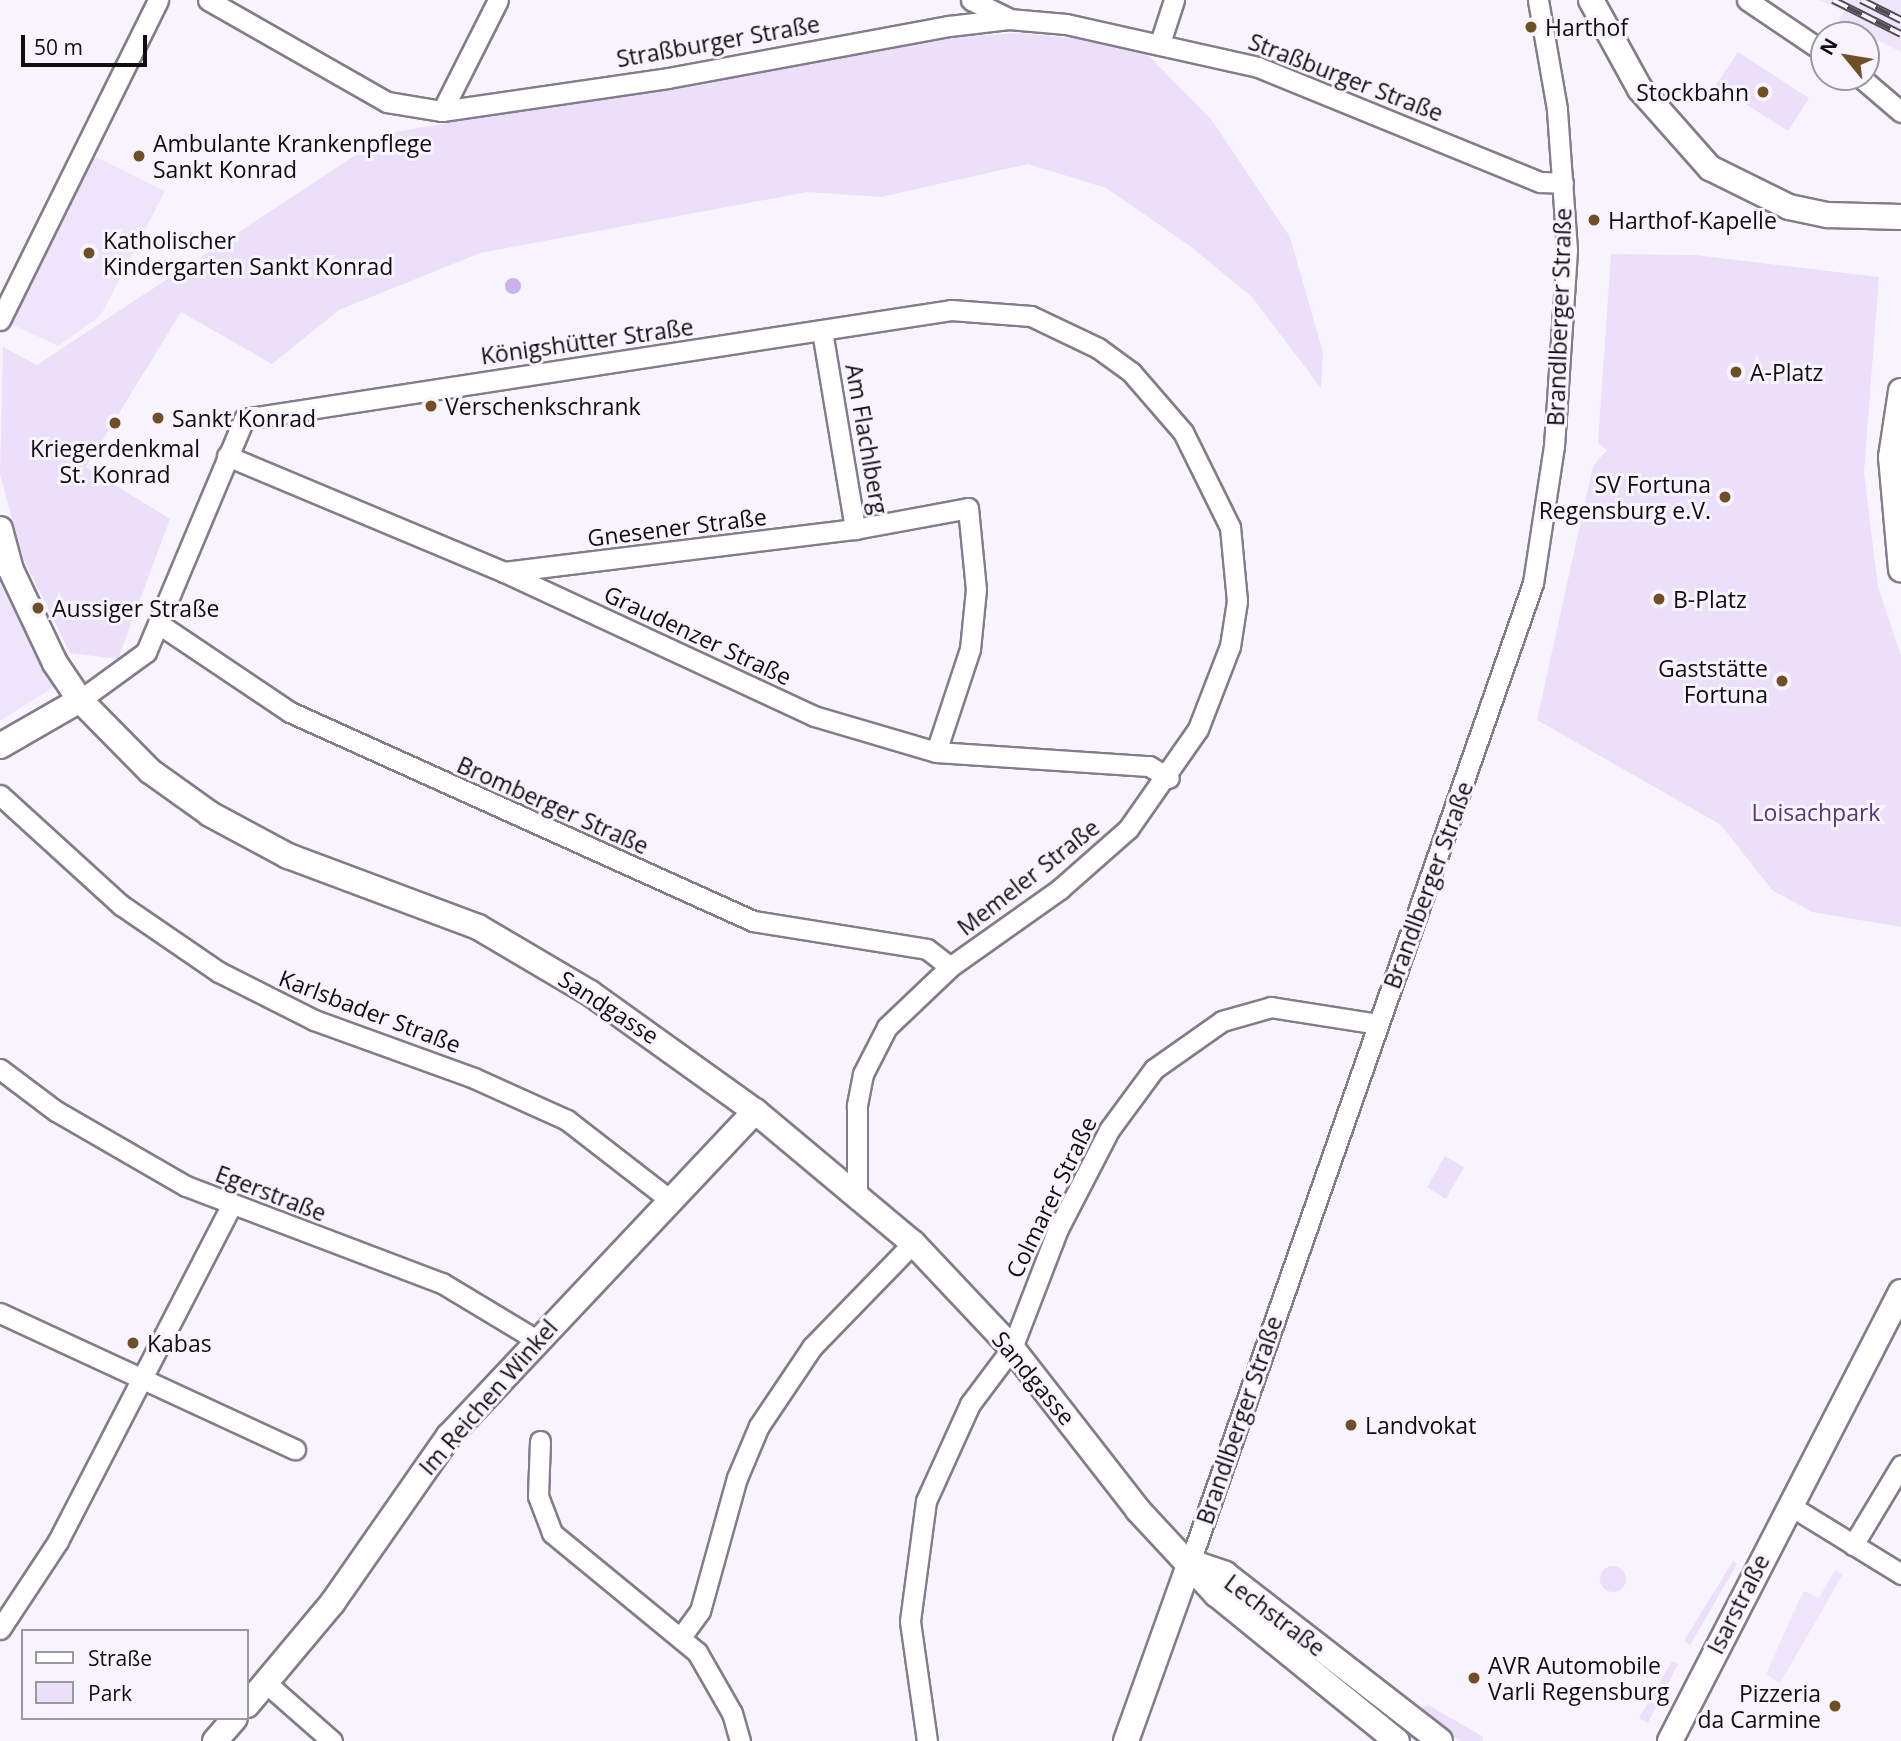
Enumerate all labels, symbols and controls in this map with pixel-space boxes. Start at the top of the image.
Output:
street label: Straßburger Straße [614,10,822,72]
place label: Harthof [1545,13,1628,41]
marker: Harthof [1523,19,1539,35]
scale bar [24,21,150,65]
north arrow [1810,21,1880,91]
street label: Straßburger Straße [1245,27,1447,127]
text: 50 m [34,33,83,61]
text: N [1813,33,1844,60]
place label: Stockbahn [1636,78,1749,106]
marker: Stockbahn [1755,84,1771,100]
place label: Ambulante Krankenpflege Sankt Konrad [153,129,432,183]
marker: Ambulante Krankenpflege Sankt Konrad [131,148,147,164]
place label: Harthof-Kapelle [1608,206,1777,234]
street label: Brandlberger Straße [1541,207,1577,427]
marker: Harthof-Kapelle [1586,212,1602,228]
place label: Katholischer Kindergarten Sankt Konrad [103,226,393,280]
marker: Katholischer Kindergarten Sankt Konrad [81,245,97,261]
street label: Königshütter Straße [479,312,695,370]
place label: A-Platz [1750,358,1823,386]
street label: Am Flachlberg [840,362,894,516]
marker: A-Platz [1728,364,1744,380]
place label: Verschenkschrank [445,392,641,420]
marker: Verschenkschrank [423,398,439,414]
place label: Sankt Konrad [172,404,316,432]
marker: Sankt Konrad [150,410,166,426]
marker: Kriegerdenkmal St. Konrad [107,415,123,431]
place label: Kriegerdenkmal St. Konrad [30,434,200,488]
place label: SV Fortuna Regensburg e.V. [1539,470,1711,524]
marker: SV Fortuna Regensburg e.V. [1717,489,1733,505]
street label: Gnesener Straße [586,502,768,552]
street label: Graudenzer Straße [600,580,796,690]
place label: B-Platz [1673,585,1747,613]
marker: B-Platz [1651,591,1667,607]
place label: Aussiger Straße [52,594,219,622]
marker: Aussiger Straße [30,600,46,616]
place label: Gaststätte Fortuna [1658,654,1768,708]
marker: Gaststätte Fortuna [1774,673,1790,689]
street label: Bromberger Straße [453,750,653,860]
street label: Brandlberger Straße [1378,778,1478,992]
park label: Loisachpark [1752,798,1880,826]
street label: Memeler Straße [952,813,1104,941]
street label: Karlsbader Straße [275,964,465,1058]
street label: Sandgasse [554,964,664,1050]
street label: Colmarer Straße [1000,1112,1102,1282]
street label: Egerstraße [212,1159,330,1227]
street label: Brandlberger Straße [1190,1312,1288,1528]
street label: Im Reichen Winkel [413,1314,563,1480]
street label: Sandgasse [987,1326,1081,1430]
place label: Kabas [147,1329,212,1357]
marker: Kabas [125,1335,141,1351]
place label: Landvokat [1365,1411,1476,1439]
marker: Landvokat [1343,1417,1359,1433]
street label: Isarstraße [1701,1550,1775,1658]
street label: Lechstraße [1219,1568,1331,1662]
legend [21,1629,248,1720]
text: Straße [88,1644,152,1672]
place label: AVR Automobile Varli Regensburg [1488,1651,1669,1705]
marker: AVR Automobile Varli Regensburg [1466,1670,1482,1686]
text: Park [88,1679,132,1707]
place label: Pizzeria da Carmine [1697,1679,1821,1733]
marker: Pizzeria da Carmine [1827,1698,1843,1714]

